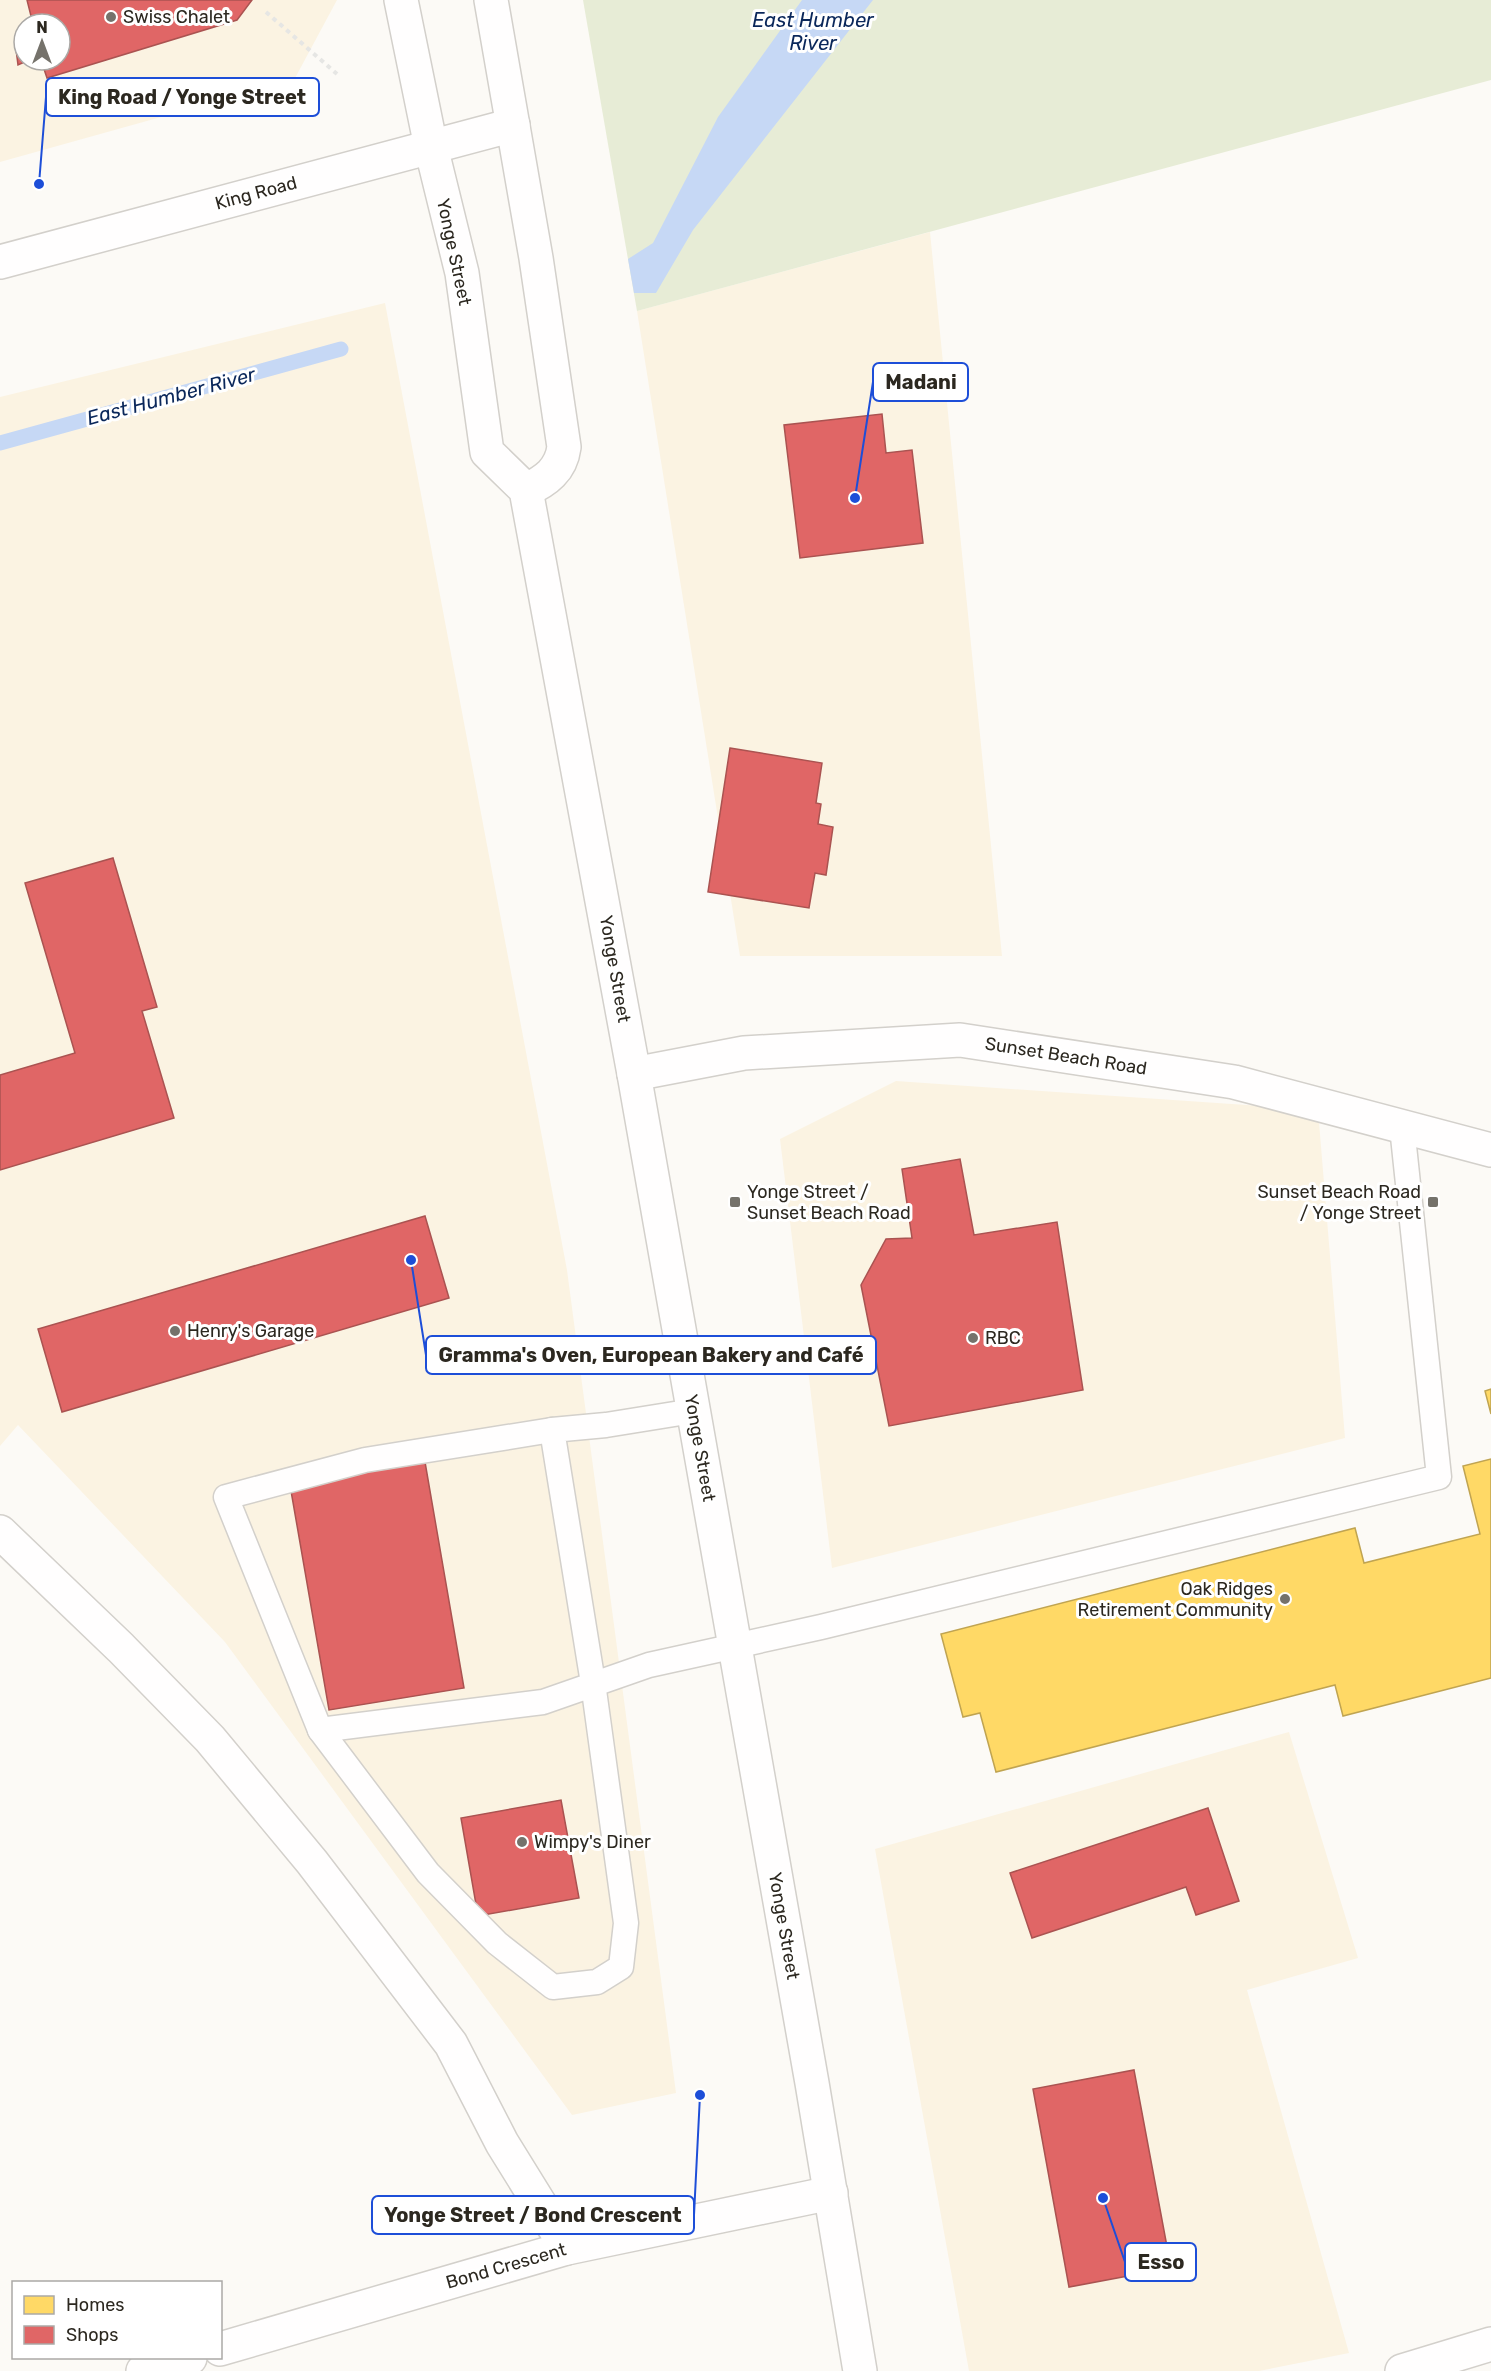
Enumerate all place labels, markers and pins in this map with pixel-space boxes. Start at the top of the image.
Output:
place label: Swiss Chalet [123,6,230,28]
marker: Swiss Chalet [104,10,118,24]
callout: King Road / Yonge Street [46,78,319,116]
callout: Madani [873,363,968,401]
place label: Yonge Street / Sunset Beach Road [747,1181,911,1224]
place label: Sunset Beach Road / Yonge Street [1257,1181,1421,1224]
marker: Yonge Street / Sunset Beach Road [728,1195,742,1209]
marker: Sunset Beach Road / Yonge Street [1426,1195,1440,1209]
place label: Henry's Garage [187,1320,314,1342]
marker: Henry's Garage [168,1324,182,1338]
place label: RBC [985,1327,1021,1349]
marker: RBC [966,1331,980,1345]
callout: Gramma's Oven, European Bakery and Café [426,1336,876,1374]
place label: Oak Ridges Retirement Community [1077,1578,1273,1621]
marker: Oak Ridges Retirement Community [1278,1592,1292,1606]
place label: Wimpy's Diner [534,1831,651,1853]
marker: Wimpy's Diner [515,1835,529,1849]
callout: Yonge Street / Bond Crescent [372,2196,694,2234]
callout: Esso [1125,2243,1196,2281]

